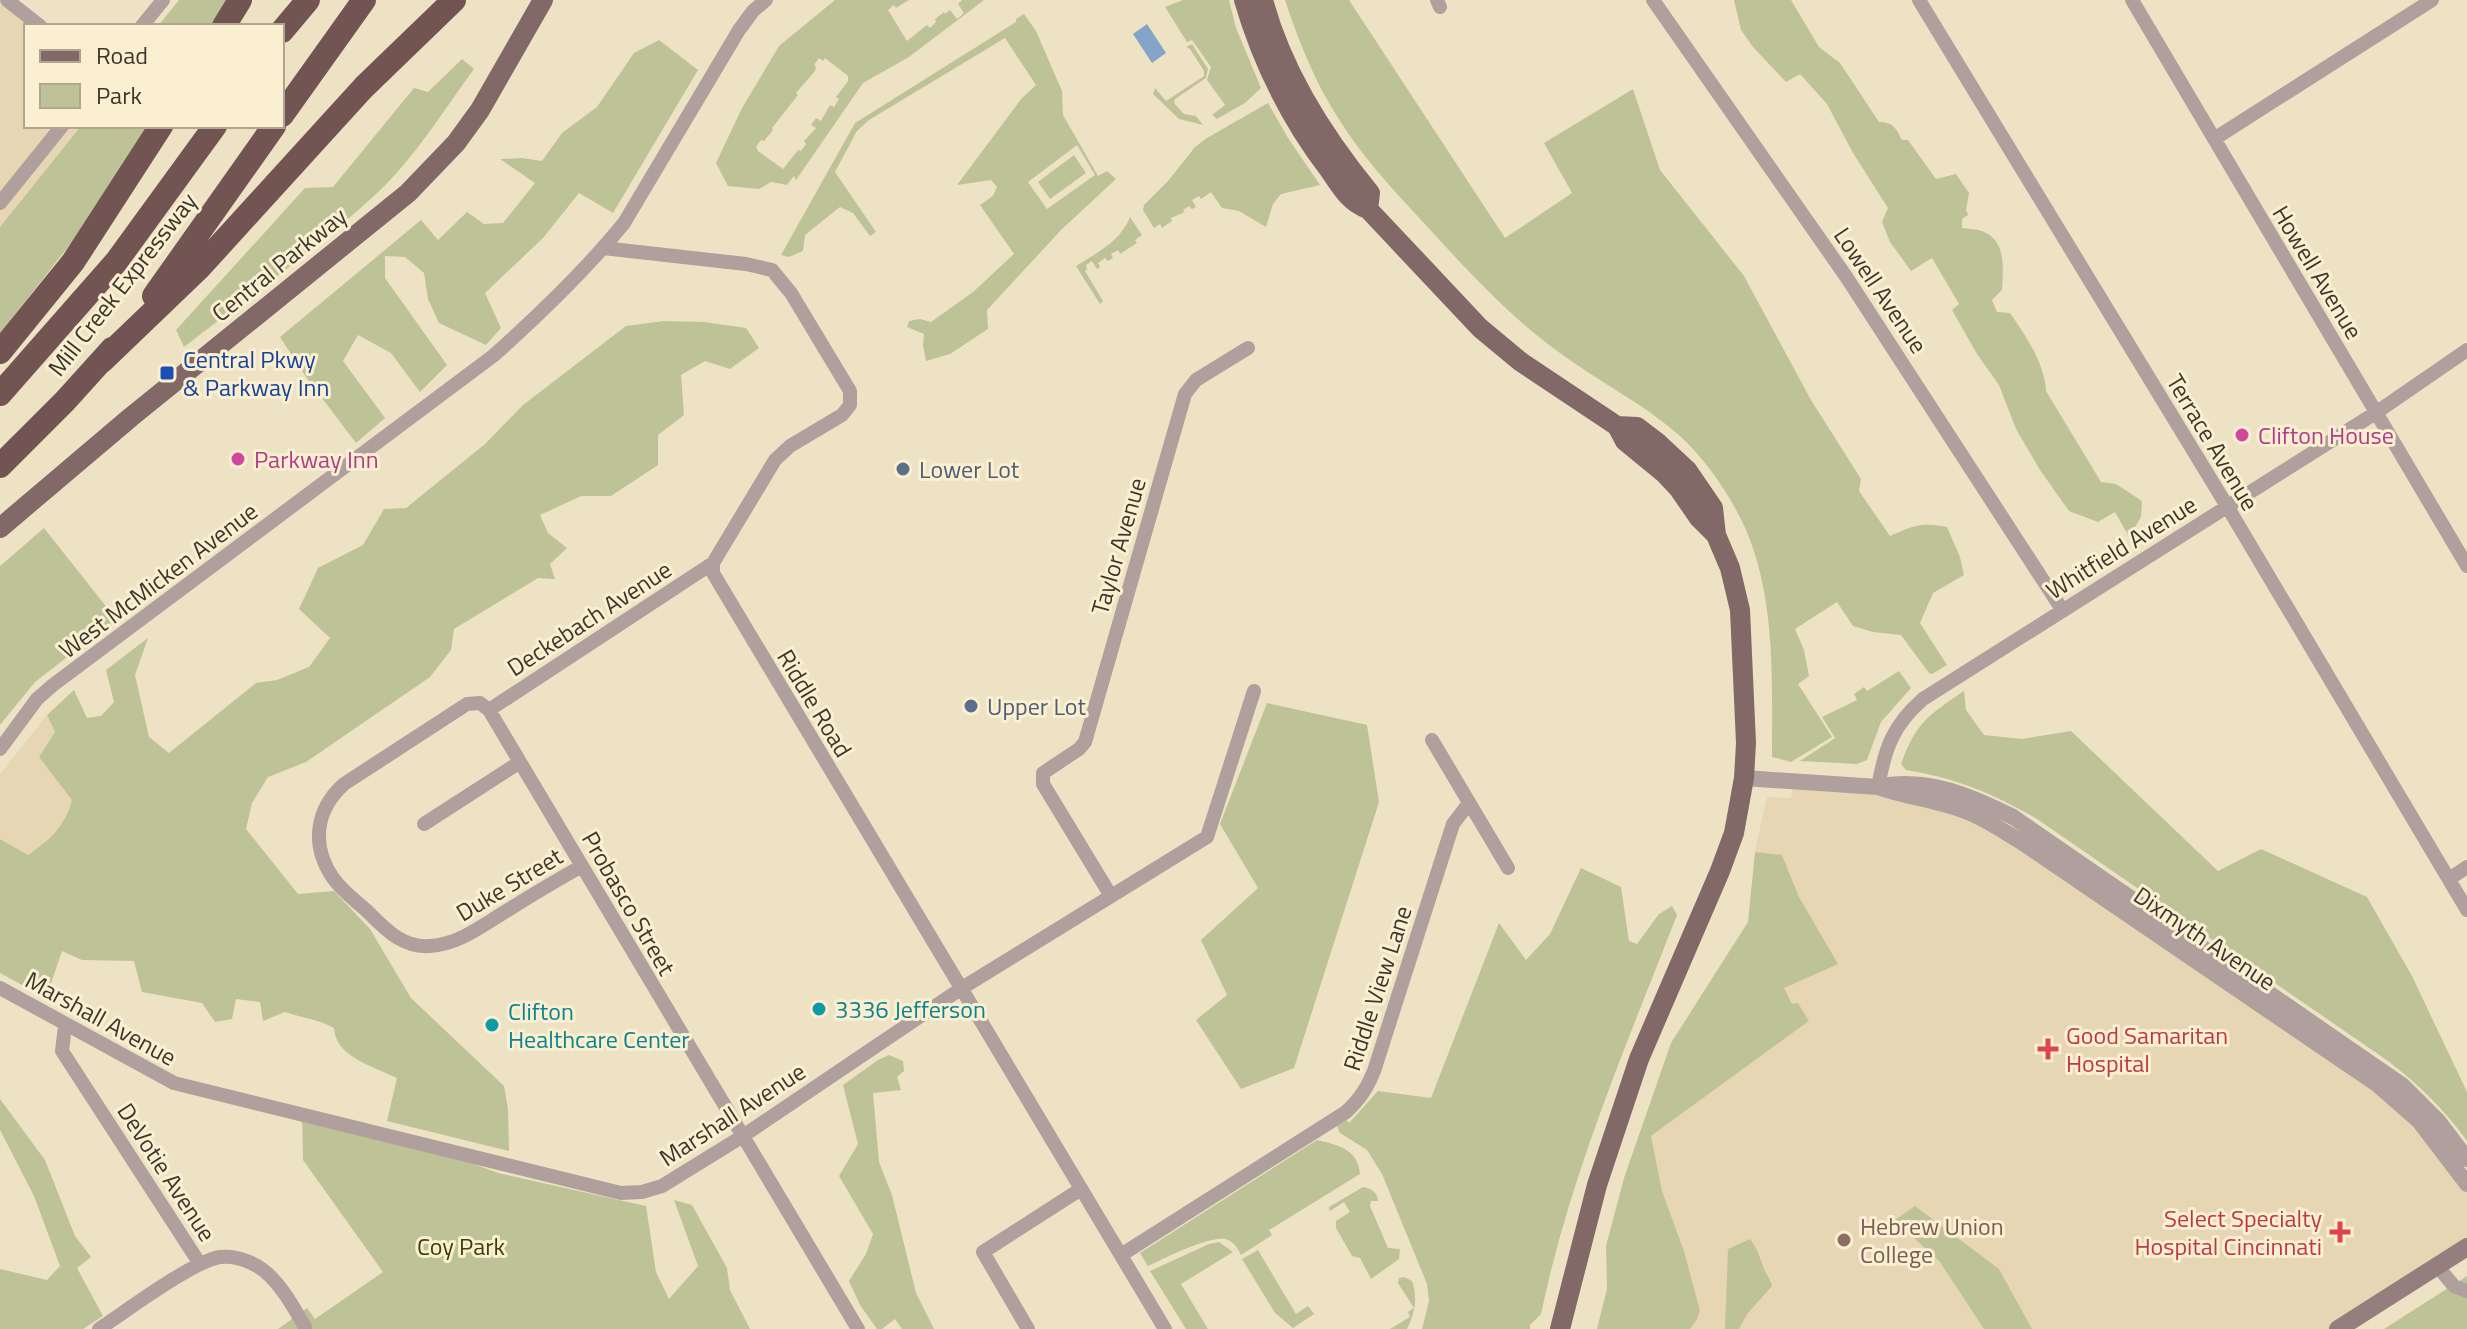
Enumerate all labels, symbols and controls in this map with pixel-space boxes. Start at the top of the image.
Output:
legend [24,24,284,128]
text: Road [96,37,148,73]
text: Park [96,77,142,113]
street label: Mill Creek Expressway [39,184,206,384]
street label: Central Parkway [204,198,355,330]
street label: Howell Avenue [2264,198,2372,346]
street label: Lowell Avenue [1825,220,1937,360]
place label: Central Pkwy & Parkway Inn [183,341,329,405]
marker: Central Pkwy & Parkway Inn [158,364,176,382]
street label: Terrace Avenue [2158,367,2268,517]
place label: Clifton House [2258,417,2394,453]
marker: Clifton House [2233,426,2251,444]
place label: Parkway Inn [254,441,379,477]
marker: Parkway Inn [229,450,247,468]
place label: Lower Lot [919,451,1020,487]
marker: Lower Lot [894,460,912,478]
street label: Taylor Avenue [1081,473,1155,619]
street label: Whitfield Avenue [2039,486,2203,608]
street label: West McMicken Avenue [51,493,265,667]
street label: Deckebach Avenue [500,551,678,685]
street label: Riddle Road [769,642,861,764]
place label: Upper Lot [987,688,1086,724]
marker: Upper Lot [962,697,980,715]
street label: Probasco Street [573,824,685,982]
street label: Duke Street [449,838,570,930]
street label: Dixmyth Avenue [2127,877,2283,999]
street label: Riddle View Lane [1333,901,1421,1075]
street label: Marshall Avenue [19,962,183,1074]
place label: 3336 Jefferson [835,991,986,1027]
place label: Clifton Healthcare Center [508,993,690,1057]
marker: 3336 Jefferson [810,1000,828,1018]
marker: Clifton Healthcare Center [483,1016,501,1034]
place label: Good Samaritan Hospital [2066,1017,2228,1081]
marker: Good Samaritan Hospital [2037,1038,2059,1060]
street label: Marshall Avenue [652,1053,812,1175]
street label: DeVotie Avenue [109,1096,225,1248]
place label: Select Specialty Hospital Cincinnati [2135,1200,2322,1264]
place label: Hebrew Union College [1860,1208,2004,1272]
marker: Select Specialty Hospital Cincinnati [2329,1221,2351,1243]
park label: Coy Park [417,1228,506,1264]
marker: Hebrew Union College [1835,1231,1853,1249]

